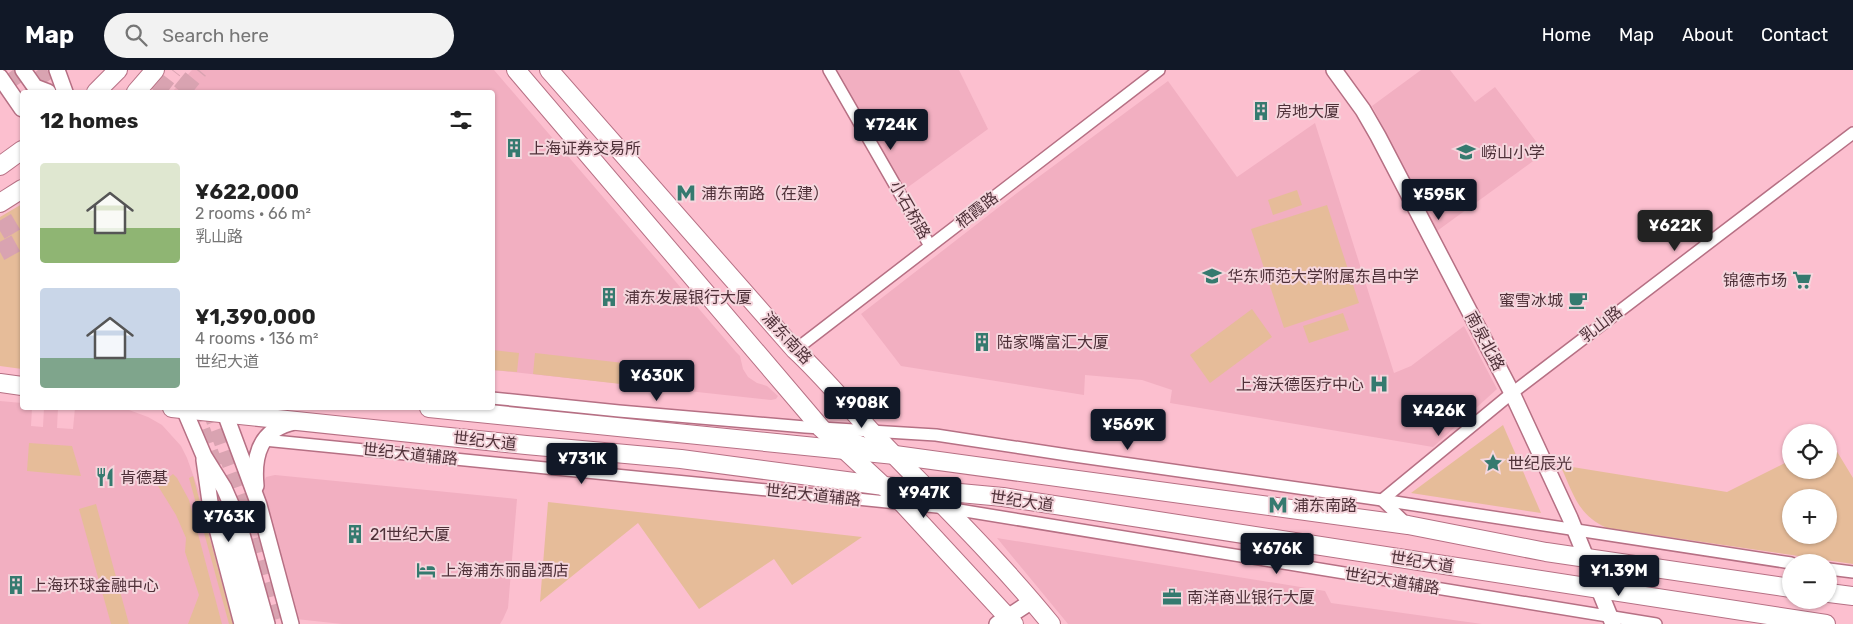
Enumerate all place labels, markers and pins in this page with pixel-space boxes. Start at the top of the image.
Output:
building icon: 房地大厦 [1250,100,1272,122]
place label: 房地大厦 [1276,102,1340,121]
pin: ¥724K [856,108,926,151]
building icon: 上海证券交易所 [503,137,525,159]
place label: 上海证券交易所 [529,139,641,158]
school or university icon: 崂山小学 [1455,141,1477,163]
place label: 崂山小学 [1481,143,1545,162]
pin: ¥595K [1404,178,1474,221]
metro station icon: 浦东南路（在建） [675,182,697,204]
place label: 浦东南路（在建） [701,184,829,203]
pin: ¥622K [1640,210,1710,252]
school or university icon: 华东师范大学附属东昌中学 [1201,265,1223,287]
place label: 华东师范大学附属东昌中学 [1227,267,1419,286]
supermarket icon: 锦德市场 [1791,269,1813,291]
place label: 锦德市场 [1723,271,1787,290]
building icon: 浦东发展银行大厦 [598,286,620,308]
place label: 浦东发展银行大厦 [624,288,752,307]
cafe icon: 蜜雪冰城 [1567,289,1589,311]
place label: 蜜雪冰城 [1499,291,1563,310]
building icon: 陆家嘴富汇大厦 [971,331,993,353]
place label: 陆家嘴富汇大厦 [997,333,1109,352]
pin: ¥630K [622,360,692,402]
hospital icon: 上海沃德医疗中心 [1368,373,1390,395]
place label: 上海沃德医疗中心 [1236,375,1364,394]
pin: ¥908K [827,386,897,429]
pin: ¥426K [1404,394,1474,437]
pin: ¥569K [1093,408,1163,451]
pin: ¥731K [547,442,617,485]
place icon: 世纪辰光 [1482,452,1504,474]
place label: 世纪辰光 [1508,454,1572,473]
restaurant icon: 肯德基 [94,466,116,488]
place label: 肯德基 [120,468,168,487]
pin: ¥947K [889,476,959,519]
metro station icon: 浦东南路 [1267,494,1289,516]
place label: 浦东南路 [1293,496,1357,515]
pin: ¥763K [194,500,264,543]
building icon: 21世纪大厦 [344,523,366,545]
place label: 21世纪大厦 [370,525,450,544]
pin: ¥676K [1242,532,1312,575]
pin: ¥1.39M [1578,554,1660,597]
hotel icon: 上海浦东丽晶酒店 [415,559,437,581]
place label: 上海浦东丽晶酒店 [441,561,569,580]
building icon: 上海环球金融中心 [5,574,27,596]
place label: 上海环球金融中心 [31,576,159,595]
office icon: 南洋商业银行大厦 [1161,586,1183,608]
place label: 南洋商业银行大厦 [1187,588,1315,607]

